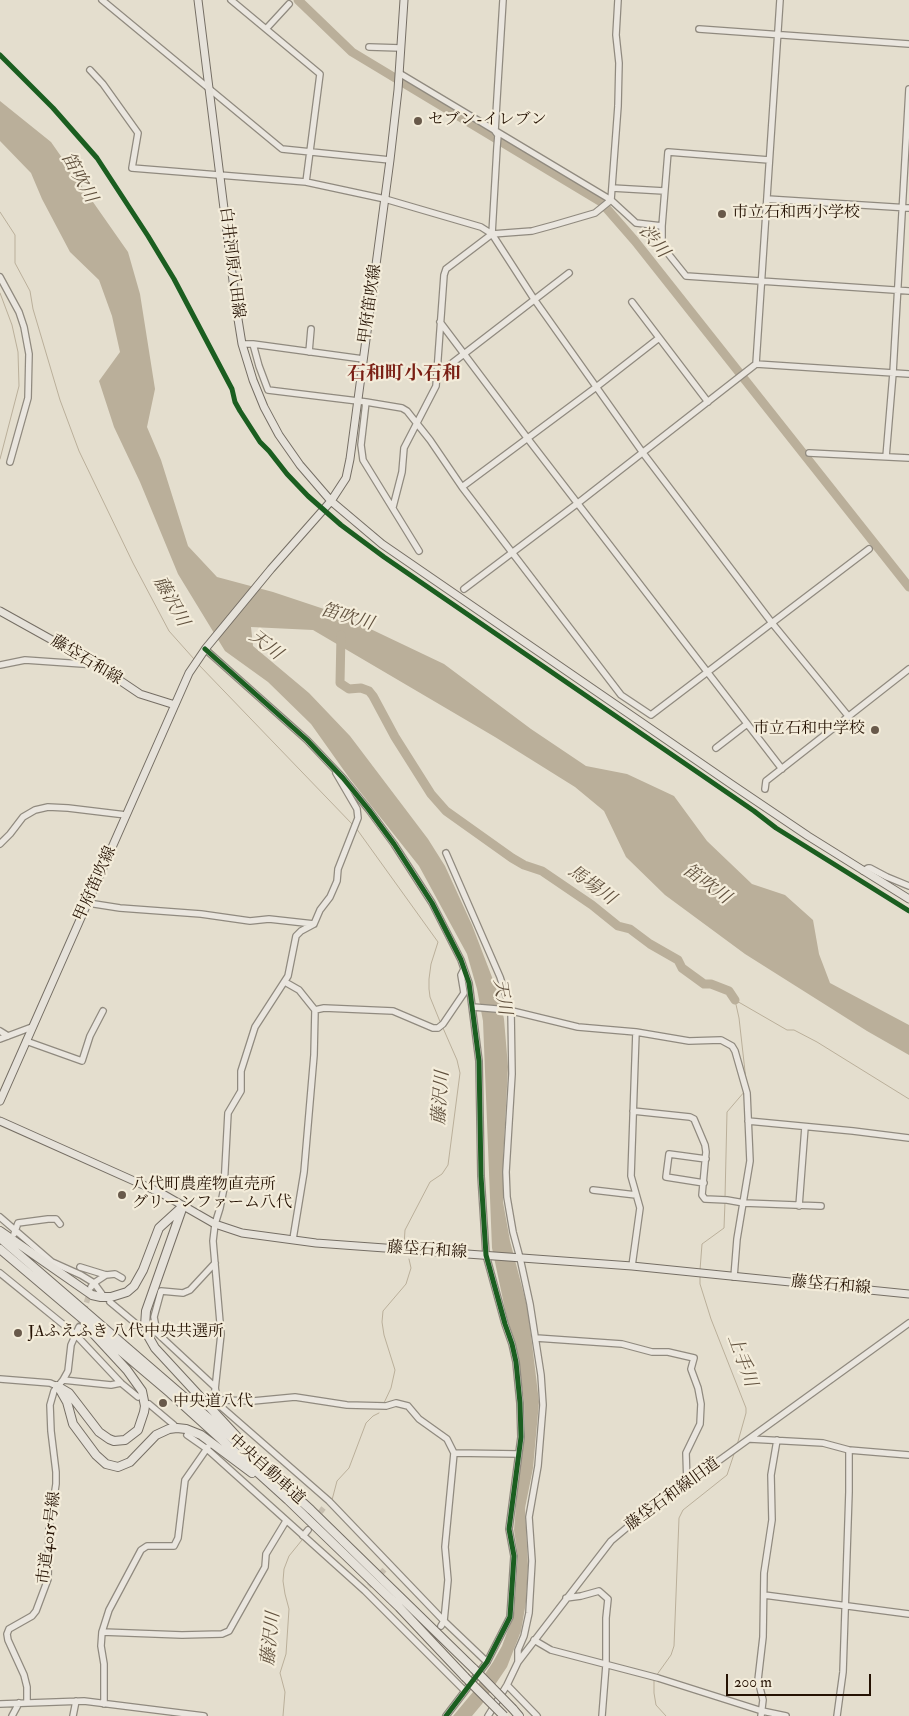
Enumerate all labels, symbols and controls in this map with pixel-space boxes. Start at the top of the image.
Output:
place label: セブン-イレブン [428,111,547,131]
marker: セブン-イレブン [412,115,424,127]
water label: 笛吹川 [55,149,101,207]
place label: 市立石和西小学校 [732,204,860,224]
street label: 白井河原八田線 [215,206,247,320]
marker: 市立石和西小学校 [716,208,728,220]
water label: 渋川 [633,221,673,263]
street label: 甲府笛吹線 [356,263,386,345]
district label: 石和町小石和 [347,364,461,386]
water label: 藤沢川 [147,573,193,631]
water label: 笛吹川 [318,600,376,636]
water label: 天川 [244,626,286,666]
street label: 藤垈石和線 [47,632,125,690]
place label: 市立石和中学校 [753,720,865,740]
marker: 市立石和中学校 [869,724,881,736]
street label: 甲府笛吹線 [71,844,121,924]
water label: 笛吹川 [678,860,734,910]
water label: 馬場川 [563,861,619,911]
water label: 天川 [488,978,514,1016]
water label: 藤沢川 [429,1070,455,1126]
place label: 八代町農産物直売所 グリーンファーム八代 [132,1176,292,1214]
marker: 八代町農産物直売所 グリーンファーム八代 [116,1189,128,1201]
street label: 藤垈石和線 [386,1239,468,1263]
street label: 藤垈石和線 [790,1273,872,1299]
place label: JAふえふき 八代中央共選所 [28,1323,224,1343]
marker: JAふえふき 八代中央共選所 [12,1327,24,1339]
water label: 上手川 [722,1332,760,1390]
place label: 中央道八代 [173,1393,253,1413]
marker: 中央道八代 [157,1397,169,1409]
street label: 中央自動車道 [224,1431,308,1509]
street label: 藤垈石和線旧道 [622,1454,724,1536]
street label: 市道4015号線 [35,1490,65,1586]
water label: 藤沢川 [258,1611,286,1667]
scale bar [729,1664,874,1696]
text: 200 m [734,1673,772,1692]

